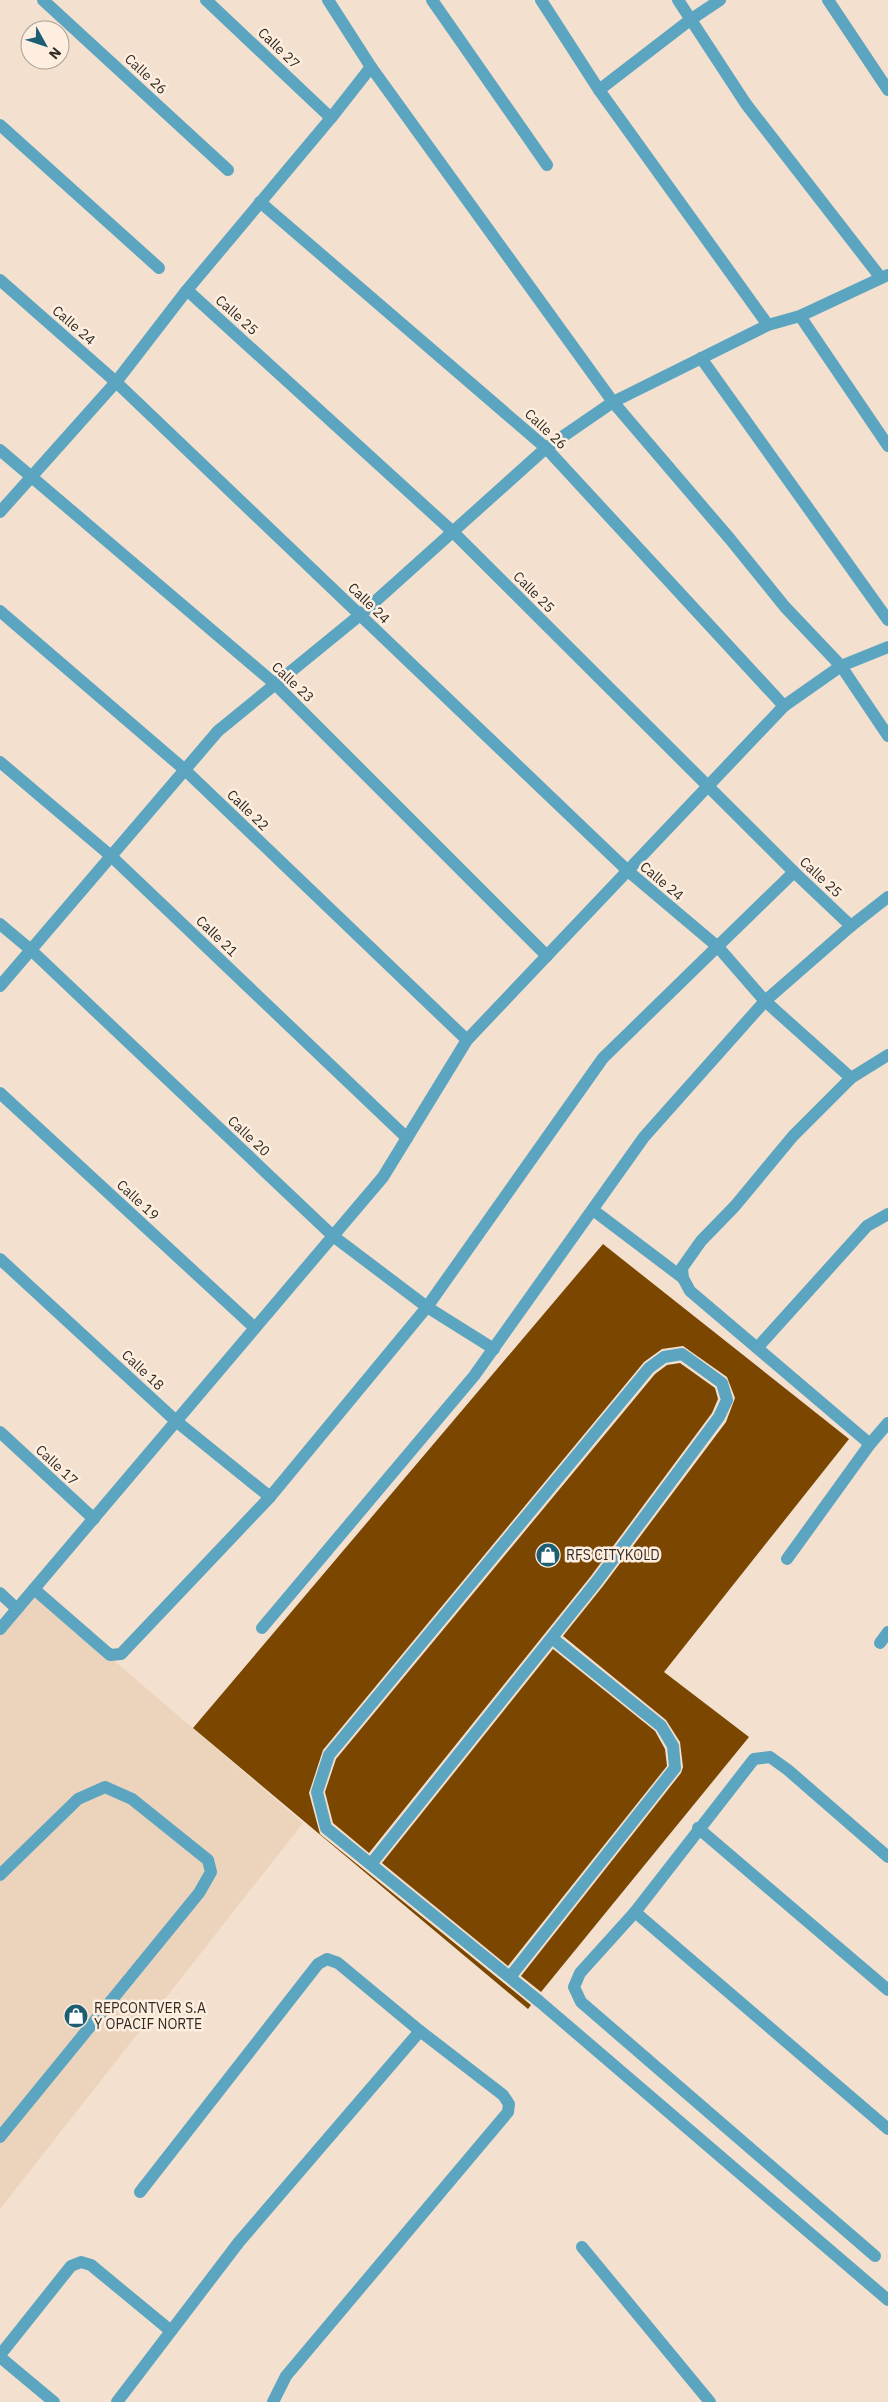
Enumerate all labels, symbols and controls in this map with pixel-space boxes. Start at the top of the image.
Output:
north arrow [20,20,70,70]
street label: Calle 27 [254,24,304,72]
text: N [45,44,65,63]
street label: Calle 26 [121,50,171,98]
street label: Calle 25 [212,291,262,339]
street label: Calle 24 [49,301,99,349]
street label: Calle 26 [521,405,571,453]
street label: Calle 25 [509,567,559,617]
street label: Calle 24 [344,579,394,627]
street label: Calle 23 [268,658,318,706]
street label: Calle 22 [223,786,273,834]
street label: Calle 25 [796,853,846,901]
street label: Calle 24 [636,858,688,904]
street label: Calle 21 [192,912,242,960]
street label: Calle 20 [224,1112,274,1160]
street label: Calle 19 [113,1176,163,1224]
street label: Calle 18 [118,1346,168,1394]
street label: Calle 17 [32,1441,82,1489]
shop icon: RFS CITYKOLD [535,1542,561,1568]
place label: RFS CITYKOLD [566,1546,660,1564]
place label: REPCONTVER S.A Y OPACIF NORTE [94,1999,206,2033]
shop icon: REPCONTVER S.A Y OPACIF NORTE [63,2003,89,2029]

